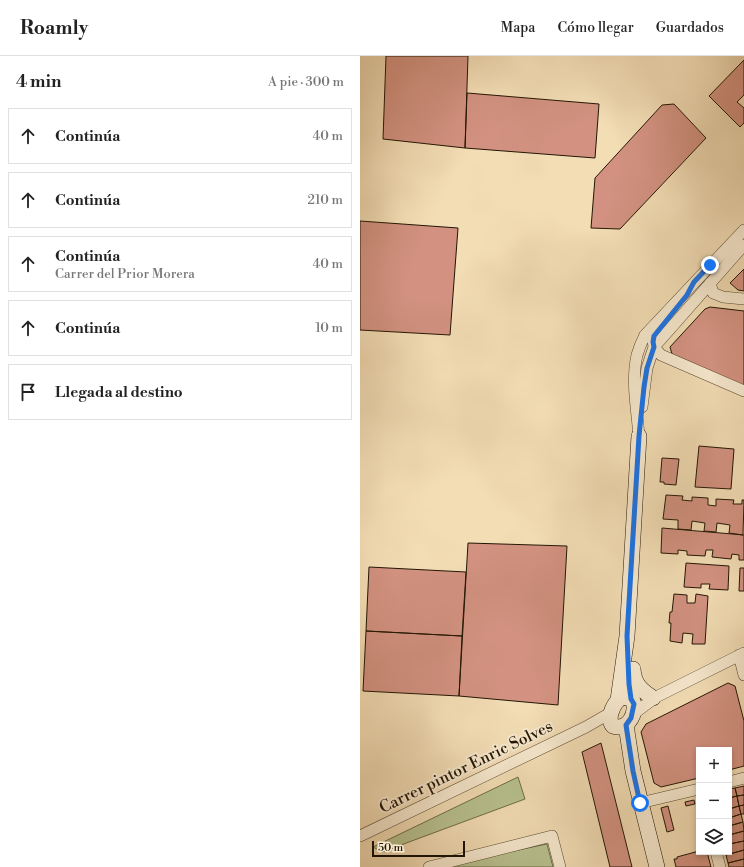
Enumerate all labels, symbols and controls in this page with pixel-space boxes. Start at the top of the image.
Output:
text: Roamly [20,16,88,40]
text: Mapa [501,19,535,37]
text: Cómo llegar [557,19,634,37]
text: Guardados [656,19,724,37]
text: 4 min [16,71,61,93]
text: A pie · 300 m [268,74,344,90]
icon: ahead [17,125,39,147]
text: Continúa [55,127,120,146]
text: 40 m [313,128,343,144]
icon: ahead [17,189,39,211]
text: Continúa [55,191,120,210]
text: 210 m [308,192,343,208]
text: Continúa [55,247,120,266]
icon: ahead [17,253,39,275]
text: 40 m [313,256,343,272]
route end [701,256,719,274]
text: Carrer del Prior Morera [55,266,195,282]
icon: ahead [17,317,39,339]
text: Continúa [55,319,120,338]
text: 10 m [315,320,343,336]
icon: arrive [17,381,39,403]
text: Llegada al destino [55,383,183,402]
street label: Carrer pintor Enric Solves [376,716,556,818]
map controls [696,747,732,855]
button: + [696,747,732,783]
button: − [696,783,732,819]
route start [631,794,649,812]
button: layers [696,819,732,855]
scale bar [372,839,465,858]
text: 50 m [378,841,403,855]

